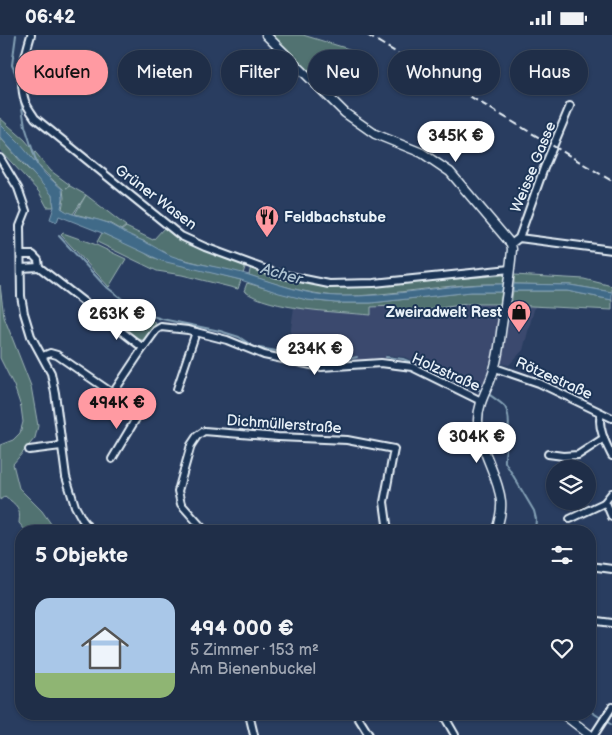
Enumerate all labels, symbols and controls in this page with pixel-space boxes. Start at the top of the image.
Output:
text: 06:42 [25,6,75,29]
chip: Kaufen [15,50,108,95]
chip: Mieten [118,50,211,95]
chip: Filter [221,50,298,95]
chip: Neu [308,50,378,95]
chip: Wohnung [388,50,500,95]
chip: Haus [510,50,588,95]
street label: Weisse Gasse [507,119,560,215]
pin: 345K € [415,121,497,163]
text: 345K € [428,127,484,146]
street label: Grüner Wasen [111,160,200,234]
restaurant icon: Feldbachstube [254,204,280,238]
place label: Feldbachstube [284,208,386,227]
water label: Acher [258,259,306,290]
pin: 263K € [76,299,158,341]
shop icon: Zweiradwelt Rest [506,299,532,333]
place label: Zweiradwelt Rest [386,303,502,322]
text: 263K € [89,305,145,324]
pin: 234K € [274,333,356,376]
text: 234K € [287,340,343,359]
street label: Holzstraße [409,349,483,396]
street label: Rötzestraße [512,353,595,404]
pin: 494K € [76,387,158,430]
text: 494K € [89,394,145,413]
street label: Dichmüllerstraße [226,411,342,438]
pin: 304K € [436,421,518,464]
text: 304K € [449,428,505,447]
map controls [546,460,596,510]
button: layers [546,460,596,510]
icon: filters [548,541,576,569]
text: 5 Objekte [35,543,128,568]
text: 494 000 € [190,616,293,641]
icon: home [75,618,135,678]
icon: heart [548,634,576,662]
text: 5 Zimmer · 153 m² [190,641,319,660]
text: Am Bienenbuckel [190,660,316,679]

